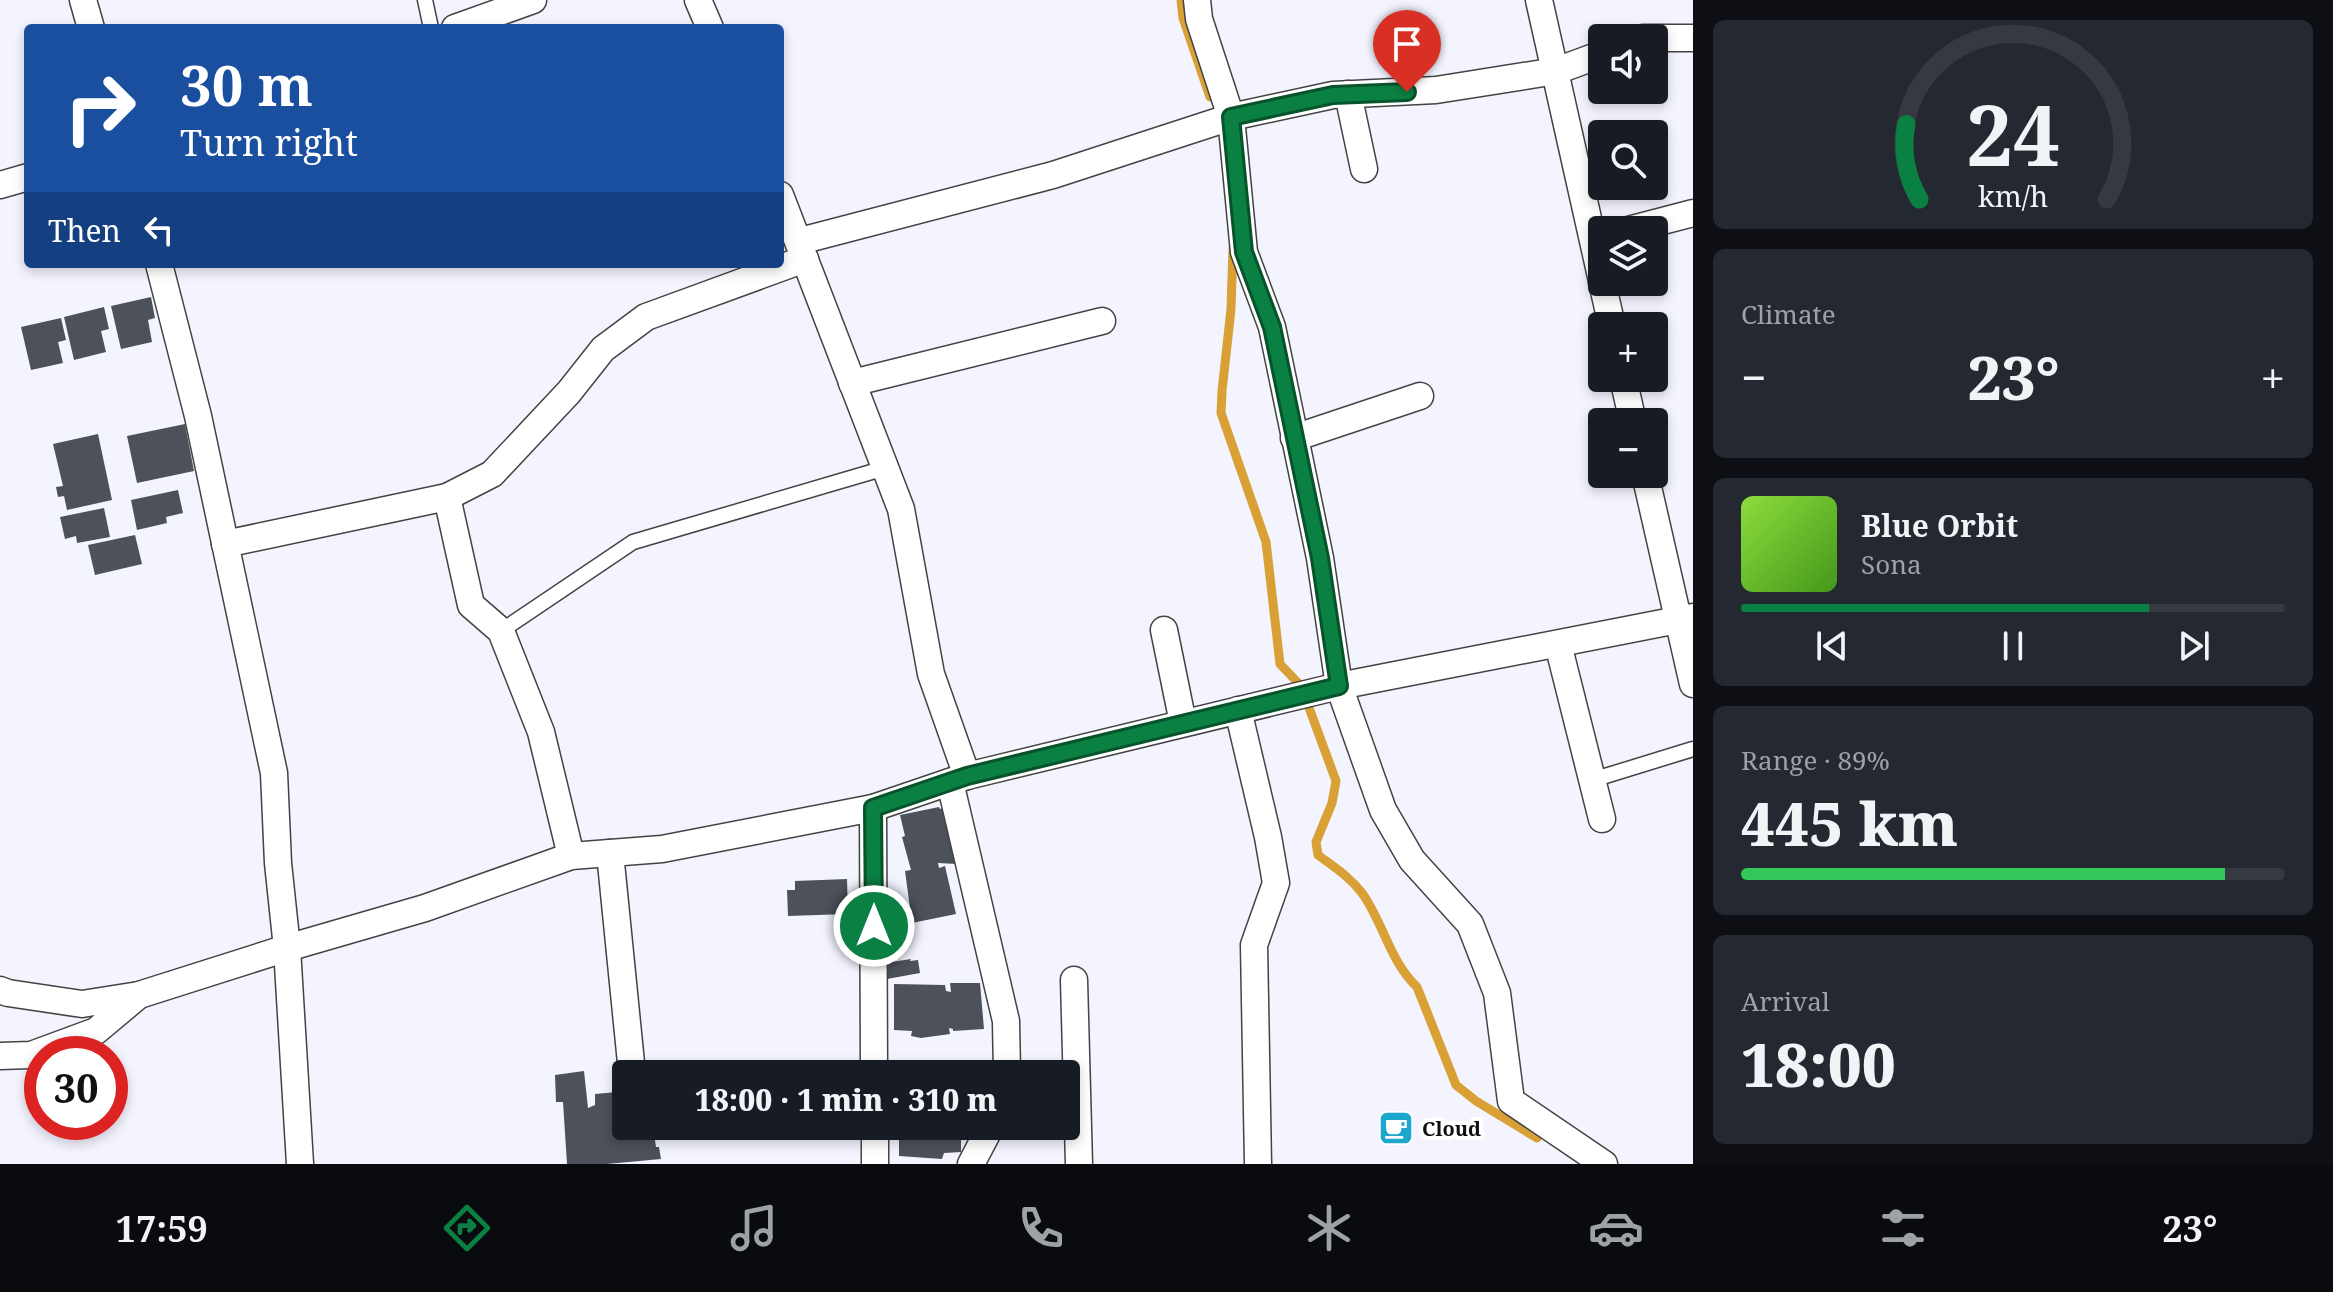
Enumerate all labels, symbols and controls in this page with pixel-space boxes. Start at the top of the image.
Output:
pin [1373,10,1441,92]
icon: arrive [1385,22,1429,66]
map controls [1588,24,1668,488]
button: sound [1588,24,1668,104]
text: 30 m [180,46,313,122]
icon: right [48,56,152,160]
text: 24 [1966,77,2060,190]
text: Turn right [180,118,358,167]
button: search [1588,120,1668,200]
text: km/h [1978,177,2048,216]
icon: left [137,208,181,252]
text: Then [48,210,121,251]
button: layers [1588,216,1668,296]
text: Climate [1741,296,1836,332]
button: + [1588,312,1668,392]
text: 23° [1967,336,2059,418]
text: − [1741,347,1766,407]
text: + [2260,347,2285,407]
button: − [1588,408,1668,488]
text: Blue Orbit [1861,505,2018,546]
text: Sona [1861,546,1922,582]
icon: previous [1810,624,1854,668]
icon: pause [1991,624,2035,668]
icon: next [2172,624,2216,668]
text: Range · 89% [1741,742,1890,778]
text: 445 km [1741,782,1958,864]
position arrow [832,884,916,968]
text: Arrival [1741,983,1830,1019]
text: 18:00 [1741,1023,1896,1105]
speed limit sign: 30 [24,1036,128,1140]
text: 18:00 · 1 min · 310 m [695,1079,997,1120]
cafe icon: Cloud [1377,1109,1415,1147]
place label: Cloud [1422,1115,1481,1142]
icon: directions [439,1200,495,1256]
icon: music [726,1200,782,1256]
icon: phone [1013,1200,1069,1256]
icon: climate [1301,1200,1357,1256]
icon: car [1588,1200,1644,1256]
icon: filters [1875,1200,1931,1256]
text: 17:59 [116,1204,208,1253]
text: 23° [2162,1204,2217,1253]

